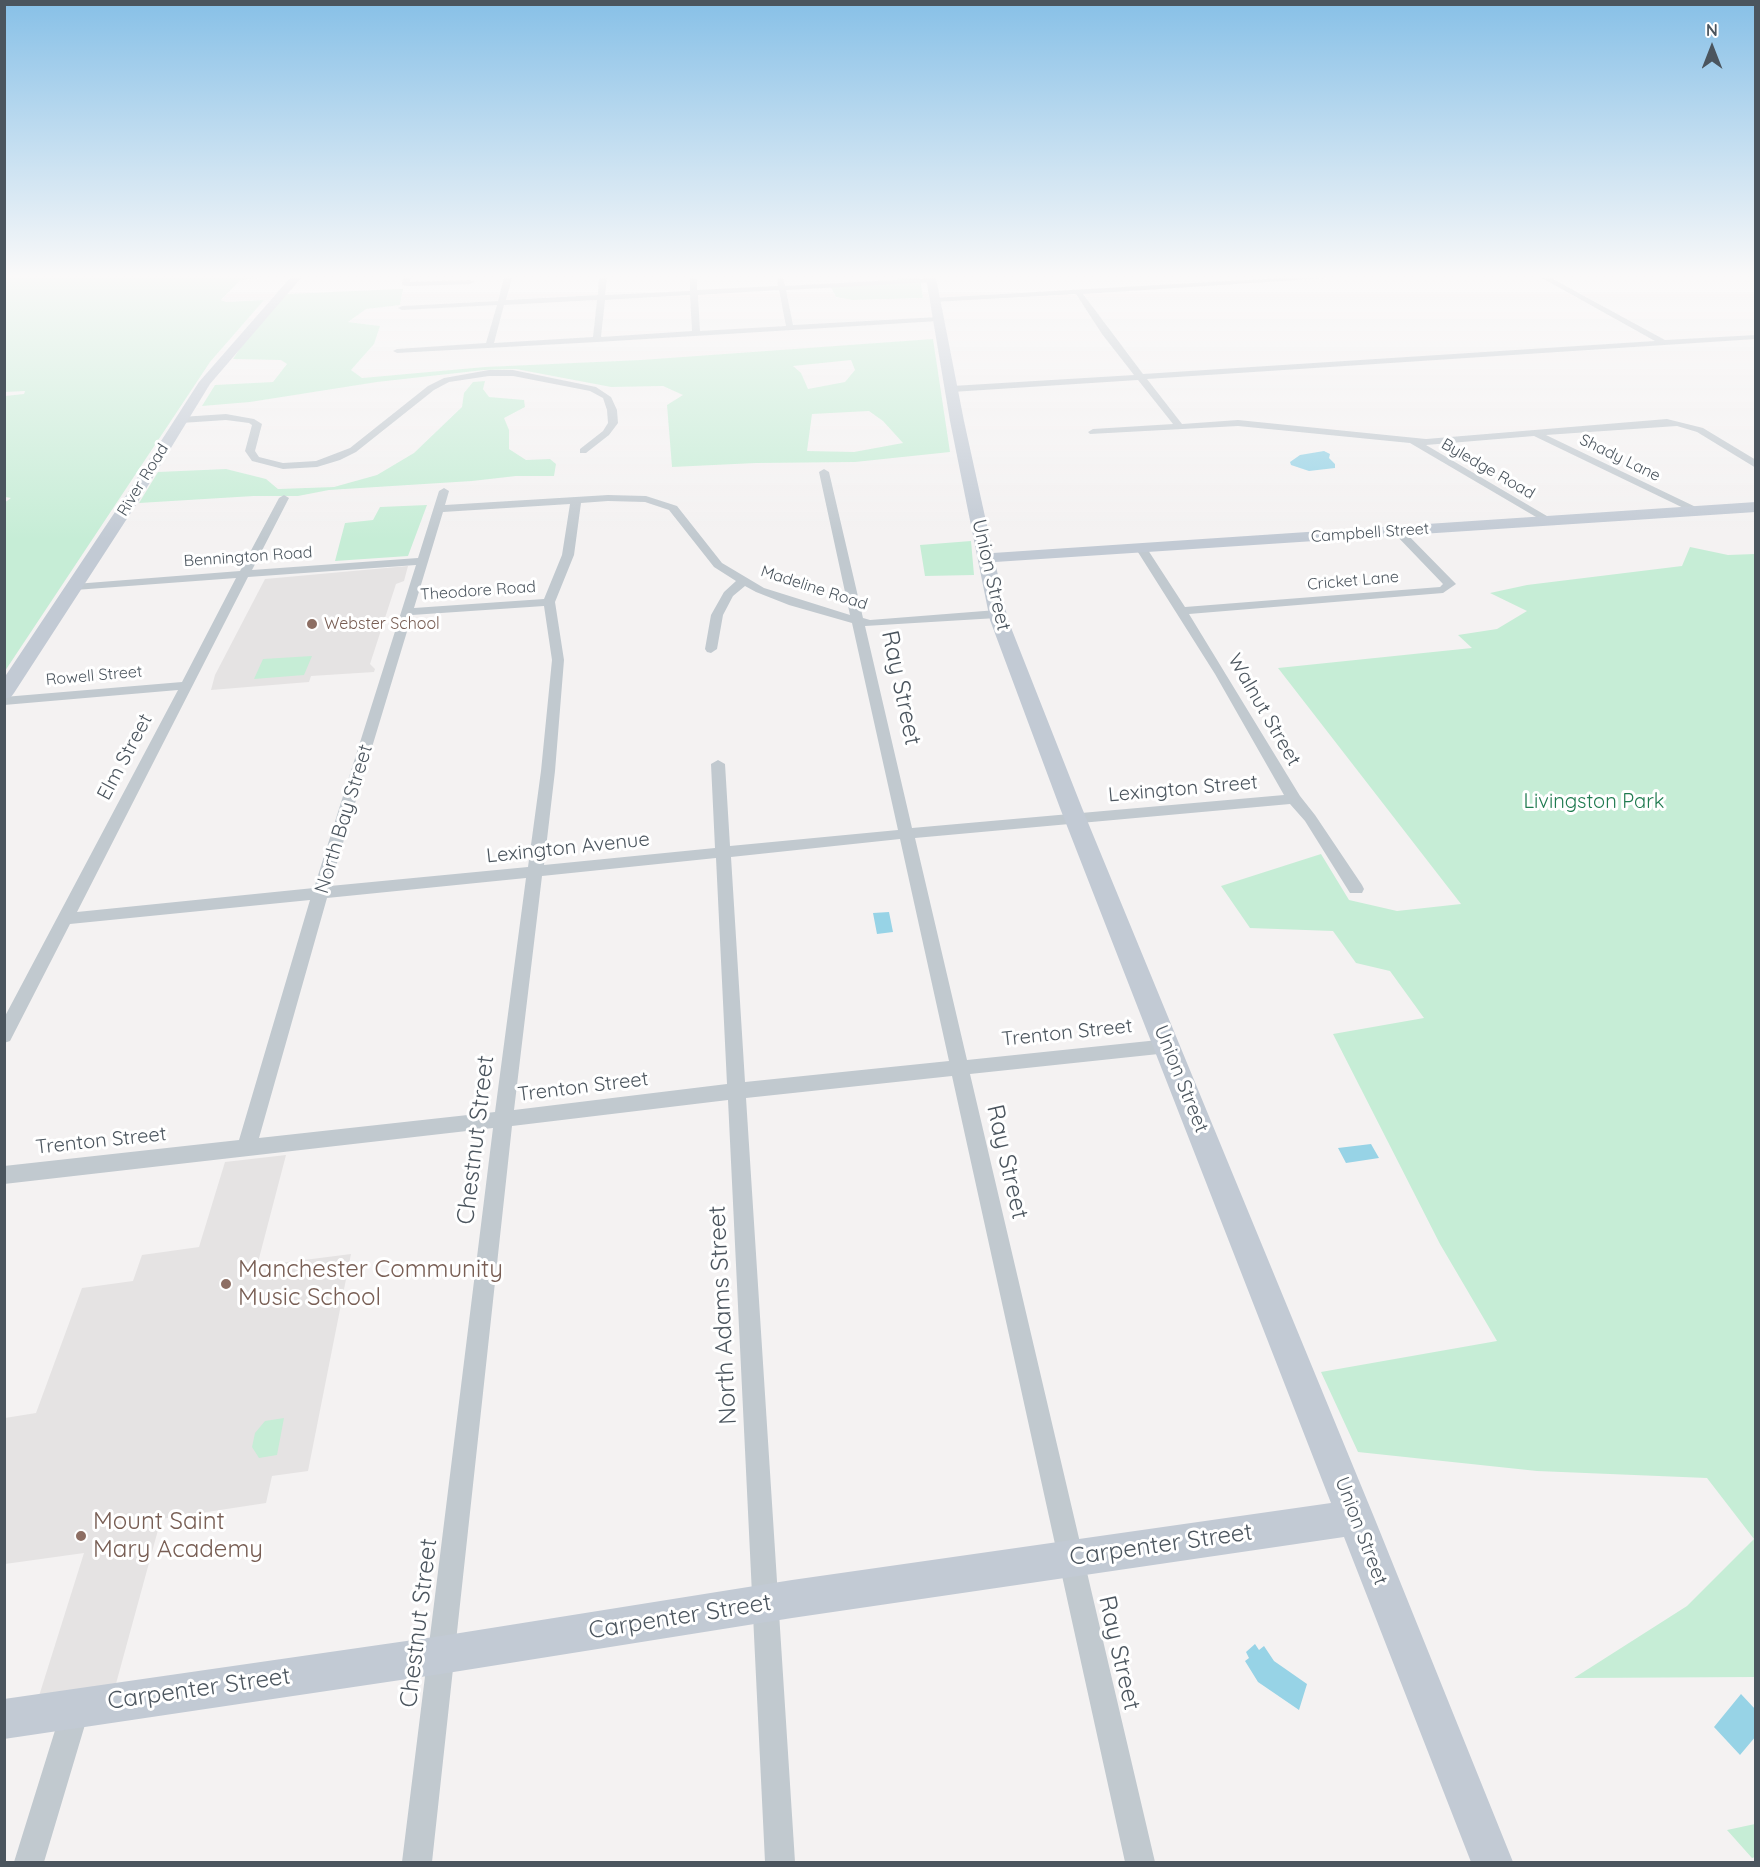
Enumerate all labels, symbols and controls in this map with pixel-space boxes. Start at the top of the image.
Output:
north arrow [1682,18,1742,78]
text: N [1706,20,1718,40]
street label: Shady Lane [1577,430,1663,486]
street label: Byledge Road [1438,435,1538,503]
street label: River Road [113,440,173,520]
street label: Union Street [967,517,1015,633]
street label: Campbell Street [1310,519,1430,547]
street label: Bennington Road [183,543,313,571]
street label: Madeline Road [758,562,870,614]
street label: Cricket Lane [1306,567,1400,595]
street label: Theodore Road [420,577,536,605]
place label: Webster School [324,614,440,634]
marker: Webster School [305,617,319,631]
street label: Ray Street [875,628,927,748]
street label: Walnut Street [1222,650,1306,770]
street label: Rowell Street [45,662,143,690]
street label: Elm Street [92,710,158,804]
street label: North Bay Street [310,742,378,896]
street label: Lexington Street [1107,770,1259,808]
park label: Livingston Park [1523,790,1665,814]
street label: Lexington Avenue [485,827,651,869]
street label: Trenton Street [1000,1014,1134,1052]
street label: Union Street [1149,1022,1213,1136]
street label: Chestnut Street [451,1054,501,1226]
street label: Trenton Street [516,1067,650,1107]
street label: Ray Street [980,1102,1034,1222]
street label: Trenton Street [34,1122,168,1160]
street label: North Adams Street [703,1205,743,1425]
place label: Manchester Community Music School [238,1256,503,1312]
marker: Manchester Community Music School [219,1277,233,1291]
street label: Union Street [1329,1474,1393,1588]
place label: Mount Saint Mary Academy [93,1508,263,1564]
street label: Carpenter Street [1068,1518,1254,1572]
marker: Mount Saint Mary Academy [74,1529,88,1543]
street label: Chestnut Street [394,1537,444,1709]
street label: Carpenter Street [587,1588,773,1646]
street label: Ray Street [1092,1593,1146,1713]
street label: Carpenter Street [106,1662,292,1716]

